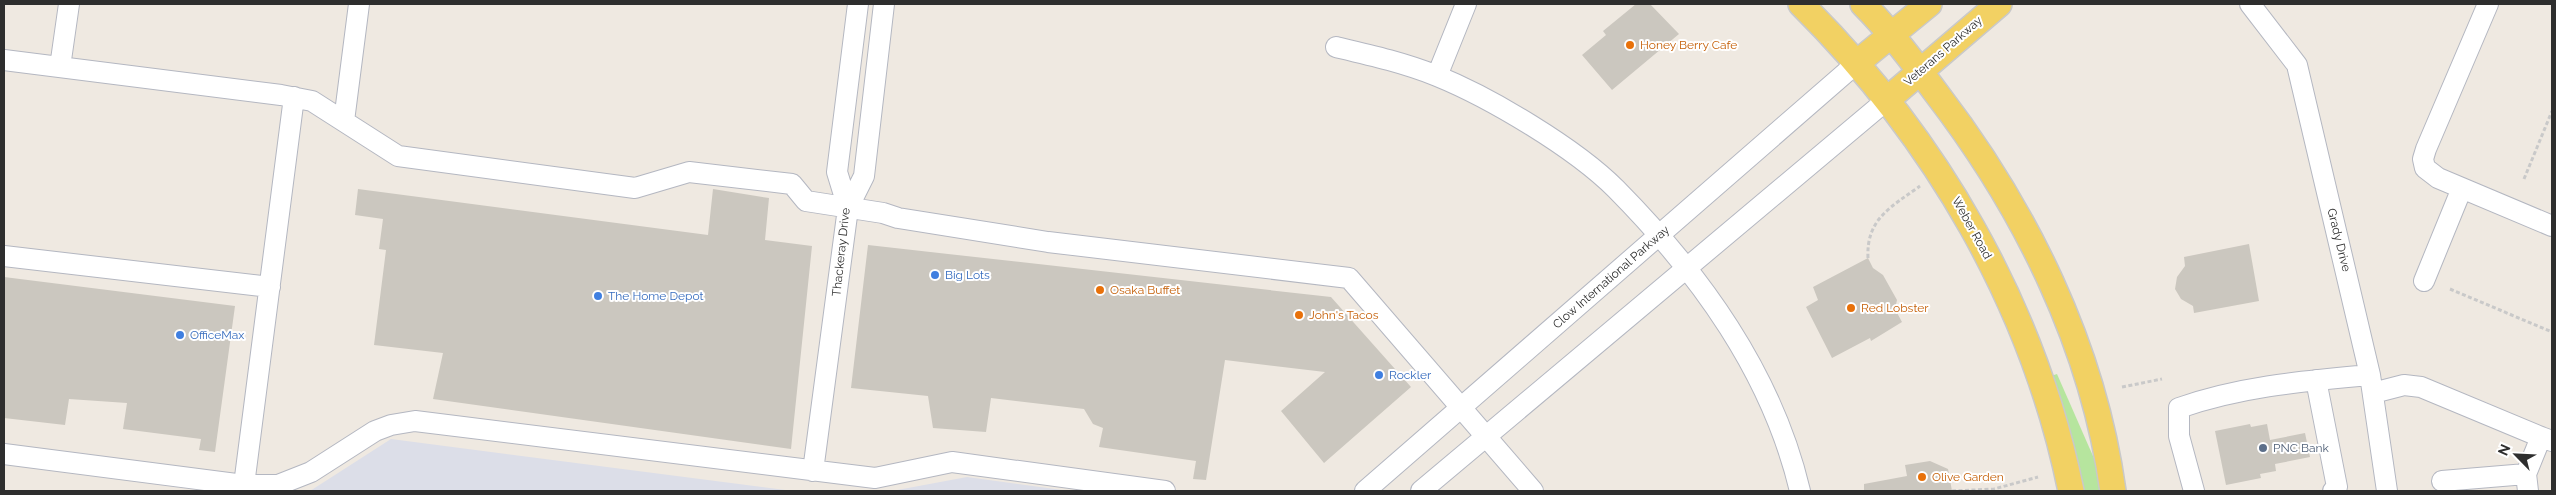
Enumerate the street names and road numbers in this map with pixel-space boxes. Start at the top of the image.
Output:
street label: Veterans Parkway [1901,13,1985,89]
street label: Weber Road [1949,194,1995,262]
street label: Thackeray Drive [829,207,853,297]
street label: Grady Drive [2324,207,2354,273]
street label: Clow International Parkway [1550,222,1672,331]

